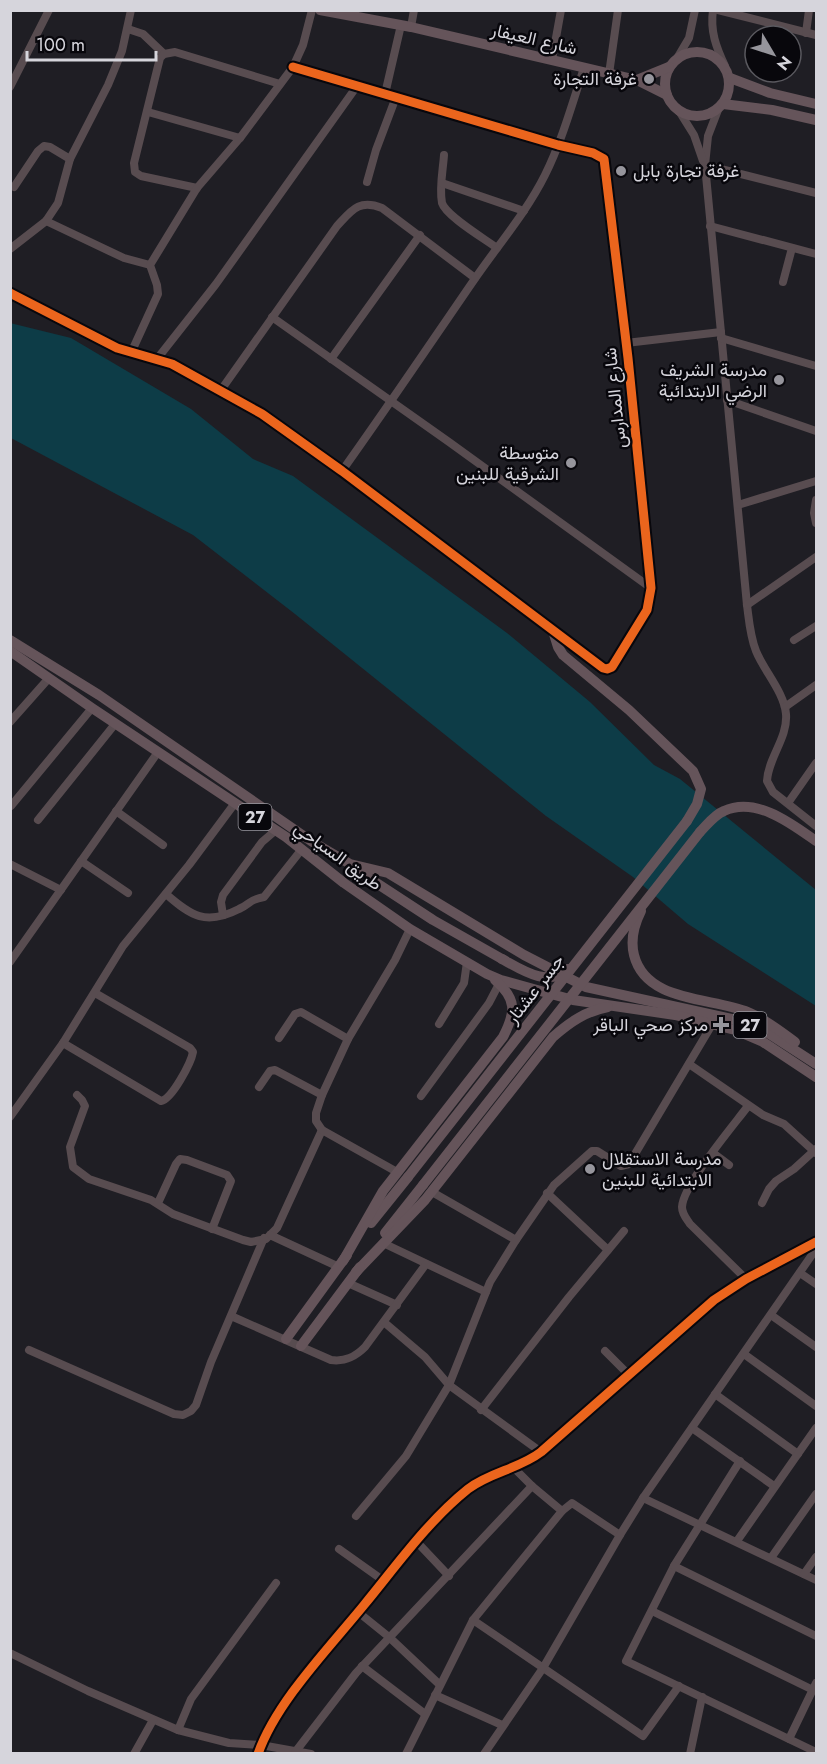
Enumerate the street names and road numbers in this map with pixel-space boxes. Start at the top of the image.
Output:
street label: شارع العيفار [487,16,580,62]
street label: شارع المدارس [597,346,633,450]
road number: 27 [238,804,272,830]
street label: طريق السياحي [287,815,387,898]
street label: جسر عشتار [499,949,570,1030]
road number: 27 [734,1012,766,1038]

